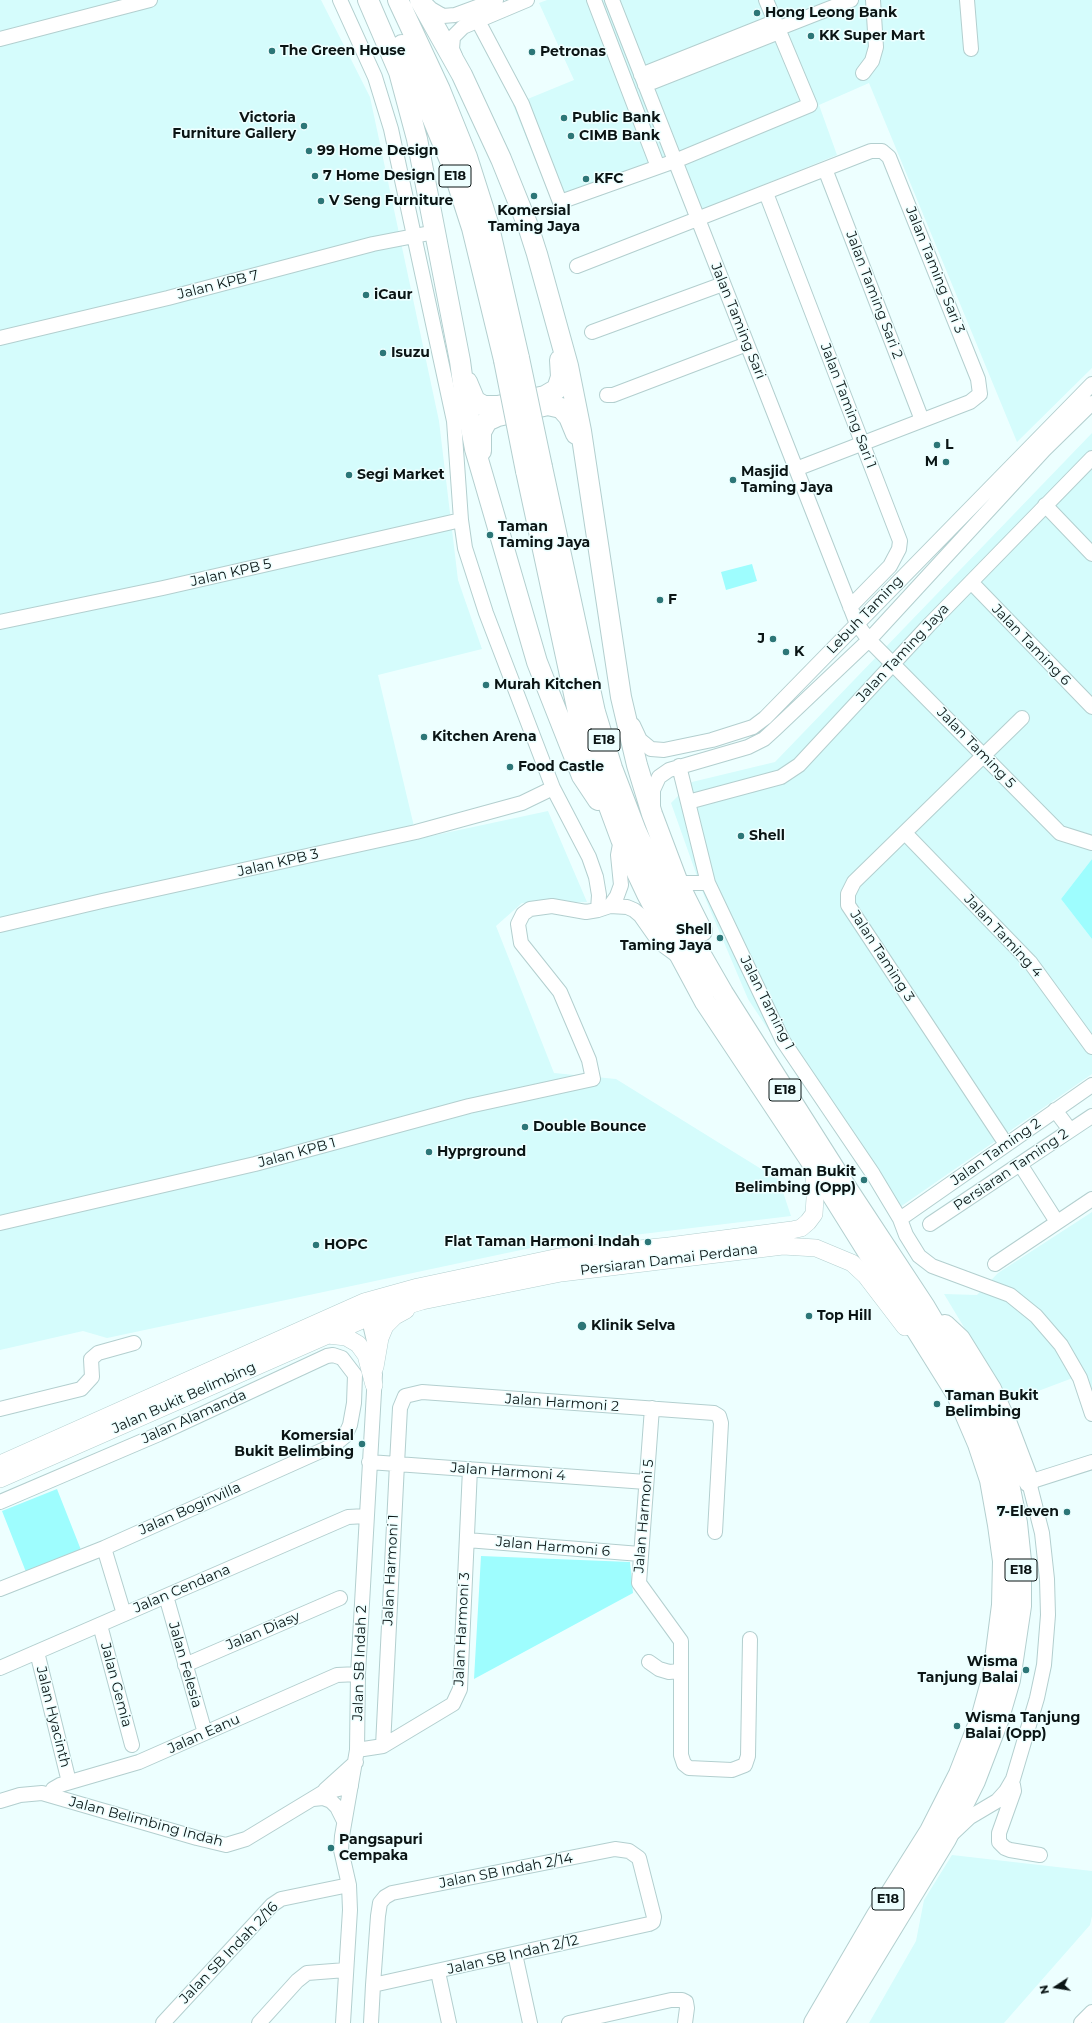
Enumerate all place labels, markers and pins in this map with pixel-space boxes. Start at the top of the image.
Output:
place label: Hong Leong Bank [765,5,897,21]
marker: Hong Leong Bank [752,8,762,18]
place label: KK Super Mart [819,28,925,44]
marker: KK Super Mart [806,31,816,41]
place label: The Green House [280,43,406,59]
place label: Petronas [540,44,606,60]
marker: The Green House [267,46,277,56]
marker: Petronas [527,47,537,57]
place label: Victoria Furniture Gallery [172,110,296,142]
place label: Public Bank [572,110,660,126]
marker: Public Bank [559,113,569,123]
marker: Victoria Furniture Gallery [299,121,309,131]
place label: CIMB Bank [579,128,660,144]
marker: CIMB Bank [566,131,576,141]
place label: 99 Home Design [317,143,438,159]
marker: 99 Home Design [304,146,314,156]
place label: 7 Home Design [323,168,435,184]
marker: 7 Home Design [310,171,320,181]
place label: KFC [594,171,623,187]
marker: KFC [581,174,591,184]
marker: Komersial Taming Jaya [529,191,539,201]
place label: V Seng Furniture [329,193,453,209]
marker: V Seng Furniture [316,196,326,206]
place label: Komersial Taming Jaya [488,203,580,236]
place label: iCaur [374,287,413,303]
marker: iCaur [361,290,371,300]
place label: Isuzu [391,345,430,361]
marker: Isuzu [378,348,388,358]
place label: L [945,437,953,453]
marker: L [932,440,942,450]
place label: M [925,454,938,470]
marker: M [941,457,951,467]
place label: Masjid Taming Jaya [741,464,833,496]
place label: Segi Market [357,467,445,483]
marker: Segi Market [344,470,354,480]
marker: Masjid Taming Jaya [728,475,738,485]
place label: Taman Taming Jaya [498,519,590,552]
marker: Taman Taming Jaya [485,530,495,540]
place label: F [668,592,677,608]
marker: F [655,595,665,605]
place label: J [757,631,765,647]
marker: J [768,634,778,644]
place label: K [794,644,804,660]
marker: K [781,647,791,657]
place label: Murah Kitchen [494,677,602,693]
marker: Murah Kitchen [481,680,491,690]
place label: Kitchen Arena [432,729,537,745]
marker: Kitchen Arena [419,732,429,742]
place label: Food Castle [518,759,604,775]
marker: Food Castle [505,762,515,772]
place label: Shell [749,828,785,844]
marker: Shell [736,831,746,841]
place label: Shell Taming Jaya [620,922,712,954]
marker: Shell Taming Jaya [715,933,725,943]
place label: Double Bounce [533,1119,646,1135]
marker: Double Bounce [520,1122,530,1132]
place label: Hyprground [437,1144,526,1160]
marker: Hyprground [424,1147,434,1157]
place label: Taman Bukit Belimbing (Opp) [735,1164,856,1196]
marker: Taman Bukit Belimbing (Opp) [859,1175,869,1185]
place label: Flat Taman Harmoni Indah [444,1234,640,1250]
place label: HOPC [324,1237,368,1253]
marker: Flat Taman Harmoni Indah [643,1237,653,1247]
marker: HOPC [311,1240,321,1250]
place label: Top Hill [817,1308,872,1324]
marker: Top Hill [804,1311,814,1321]
place label: Klinik Selva [591,1318,675,1334]
marker: Klinik Selva [576,1320,588,1332]
place label: Taman Bukit Belimbing [945,1388,1039,1420]
marker: Taman Bukit Belimbing [932,1399,942,1409]
place label: Komersial Bukit Belimbing [234,1428,354,1460]
marker: Komersial Bukit Belimbing [357,1439,367,1449]
place label: 7-Eleven [997,1504,1059,1520]
marker: 7-Eleven [1062,1507,1072,1517]
place label: Wisma Tanjung Balai [918,1654,1018,1686]
marker: Wisma Tanjung Balai [1021,1665,1031,1675]
place label: Wisma Tanjung Balai (Opp) [965,1710,1080,1742]
marker: Wisma Tanjung Balai (Opp) [952,1721,962,1731]
place label: Pangsapuri Cempaka [339,1832,423,1864]
marker: Pangsapuri Cempaka [326,1843,336,1853]

